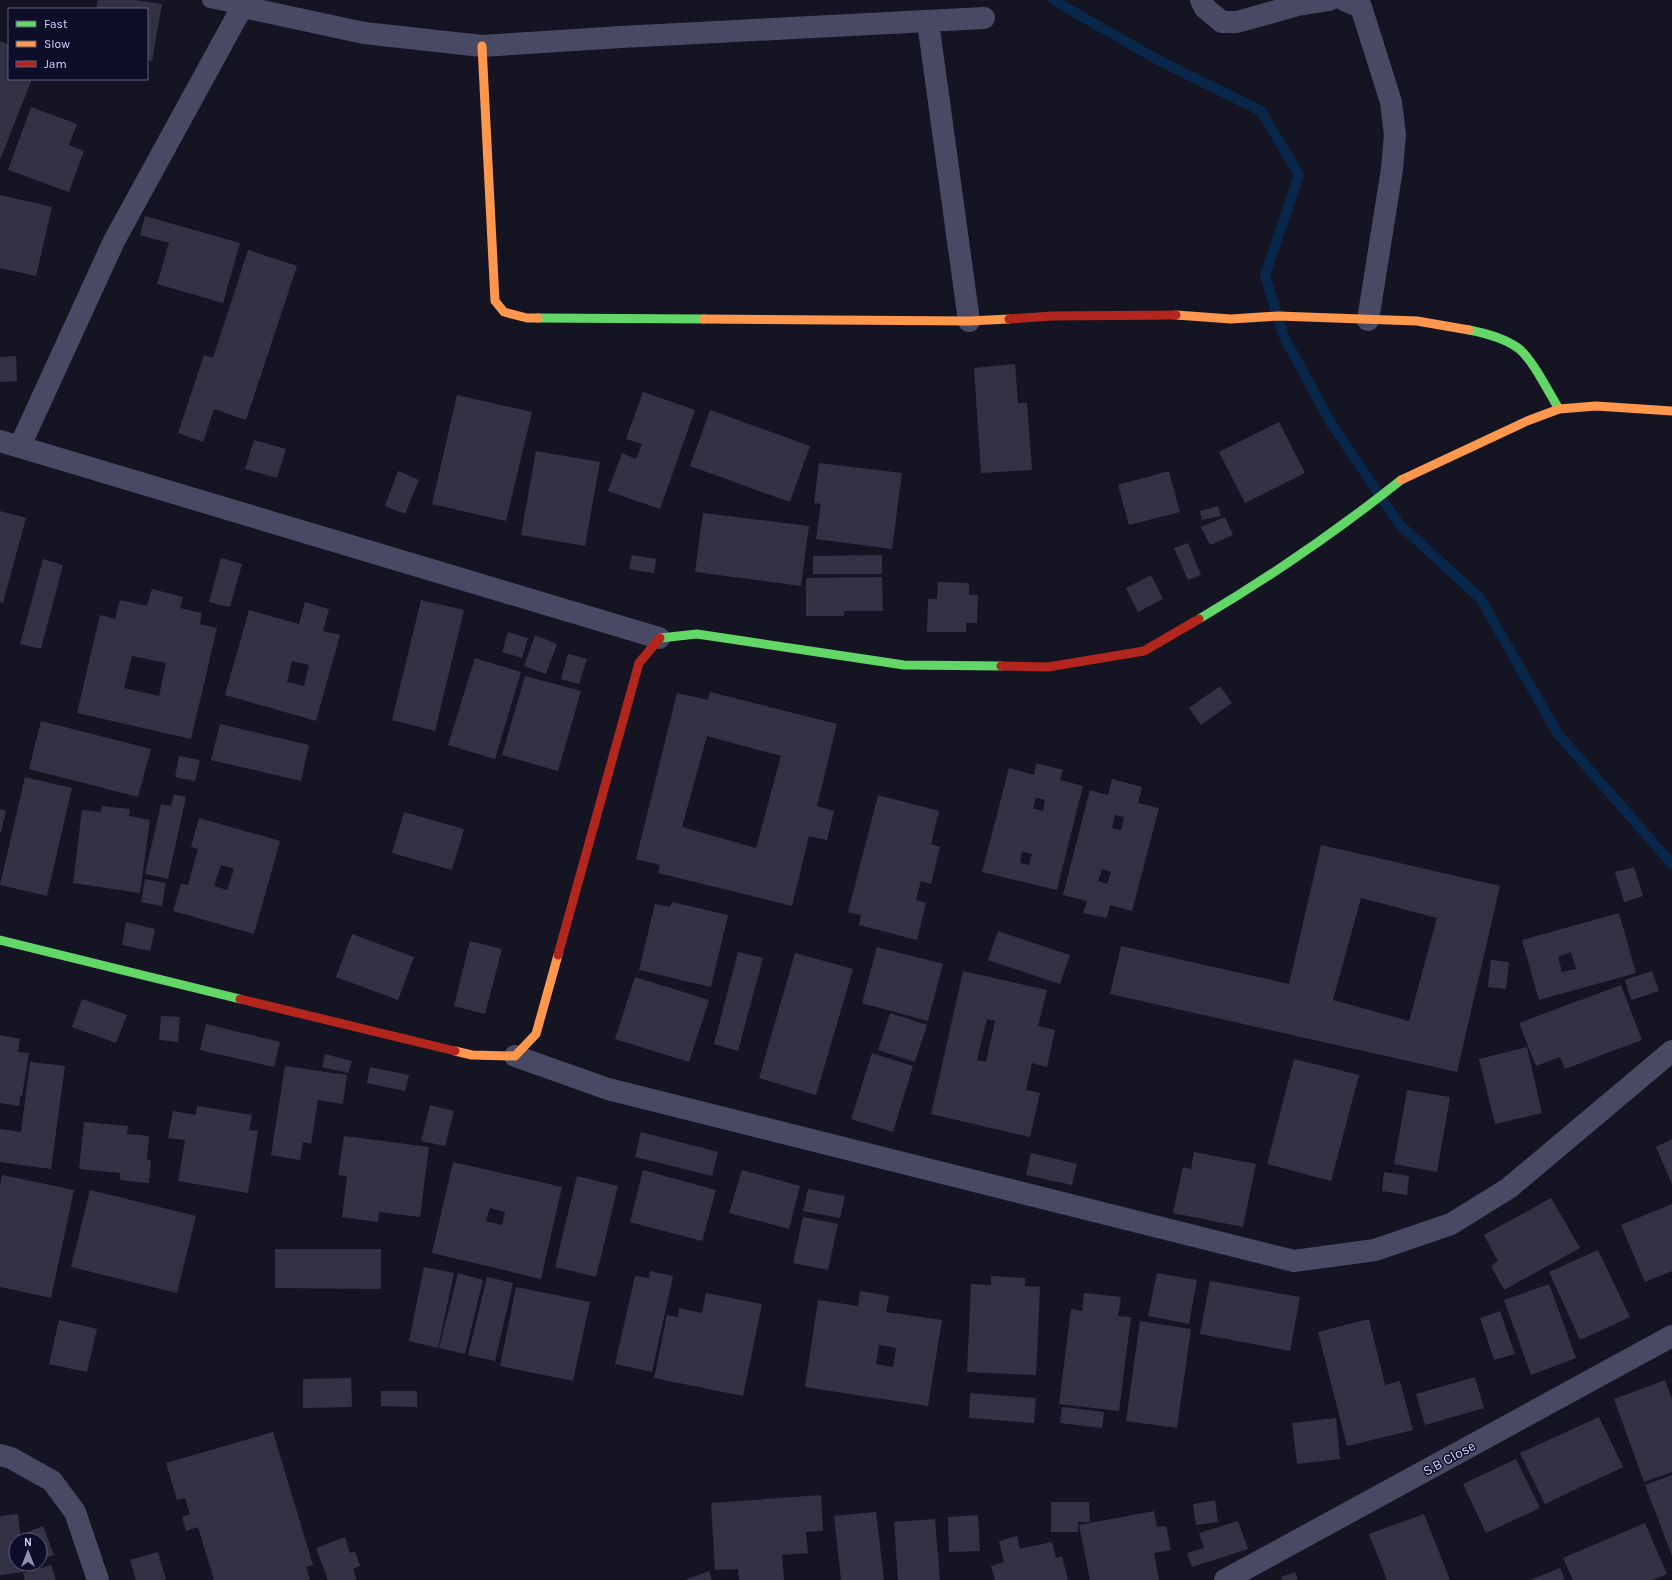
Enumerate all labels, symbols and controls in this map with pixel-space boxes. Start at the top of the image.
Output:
legend [8,8,148,80]
text: Fast [44,17,68,31]
text: Slow [44,37,70,51]
text: Jam [44,57,67,71]
street label: S.B Close [1420,1437,1479,1480]
north arrow [8,1532,48,1572]
text: N [24,1536,32,1549]

